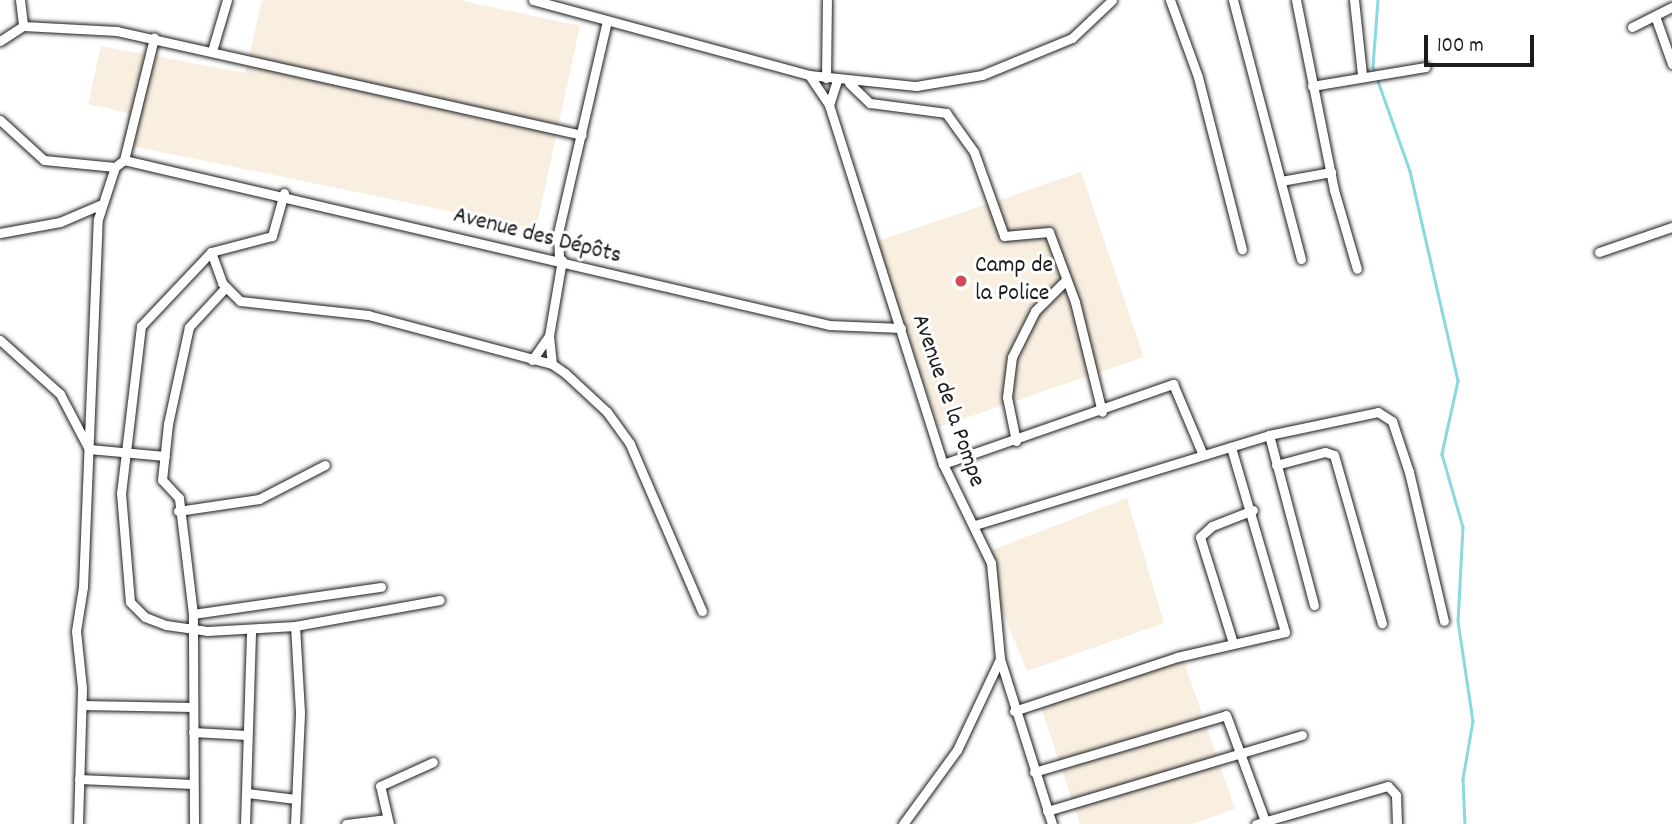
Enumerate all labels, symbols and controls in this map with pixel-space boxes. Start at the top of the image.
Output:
scale bar [1427,21,1537,65]
text: 100 m [1437,32,1484,62]
street label: Avenue des Dépôts [450,202,624,272]
place label: Camp de la Police [975,253,1053,309]
marker: Camp de la Police [953,273,969,289]
street label: Avenue de la Pompe [904,311,990,491]

